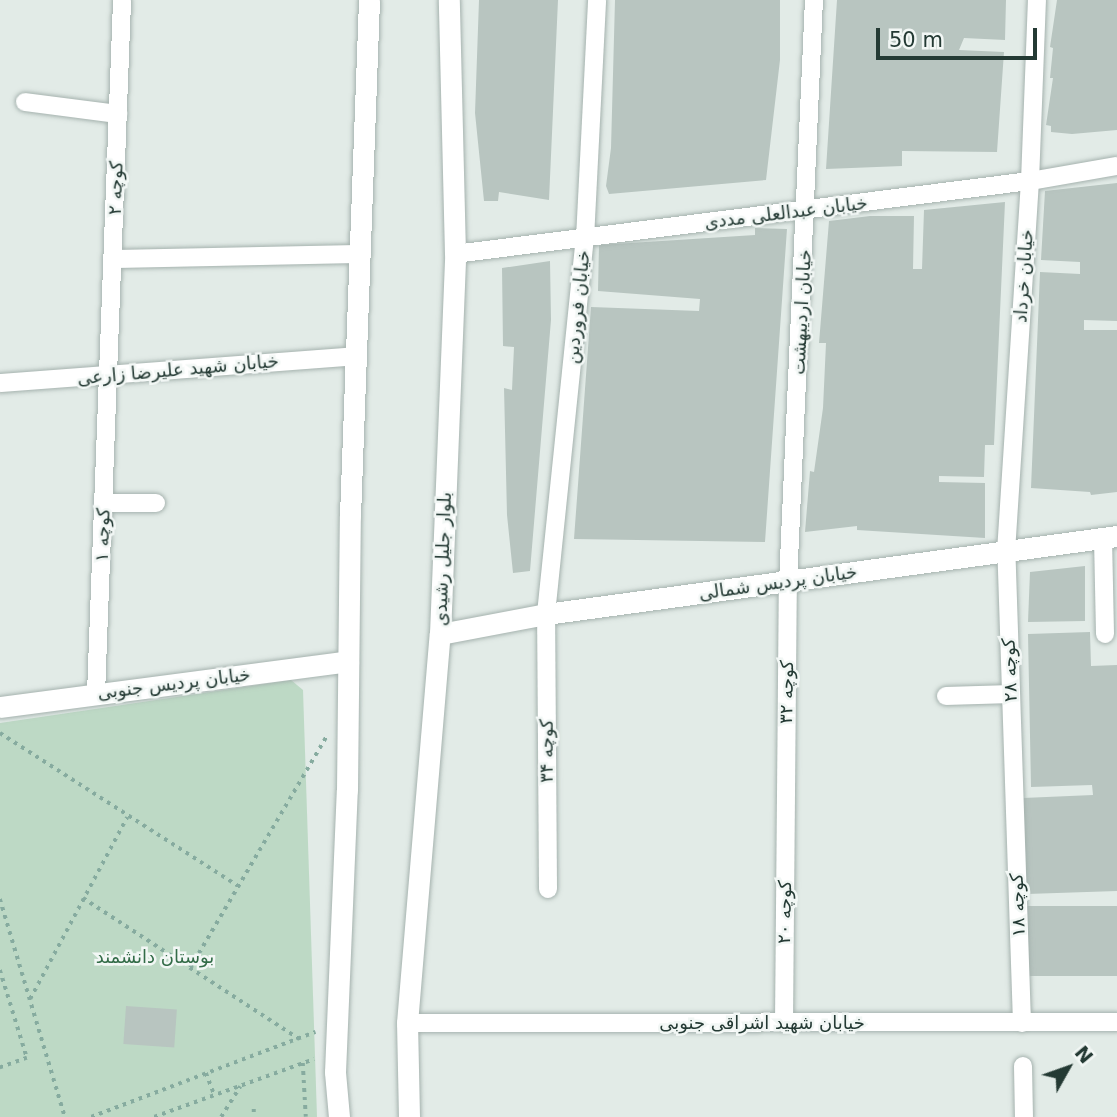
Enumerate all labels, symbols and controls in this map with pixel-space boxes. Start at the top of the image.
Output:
scale bar [879,14,1040,58]
text: 50 m [889,28,943,52]
street label: کوچه ۲ [104,161,128,215]
street label: خیابان عبدالعلی مددی [703,192,869,234]
street label: خیابان خرداد [1010,229,1038,323]
street label: خیابان فروردین [561,249,595,365]
street label: خیابان اردیبهشت [788,249,816,375]
street label: خیابان شهید علیرضا زارعی [76,350,280,390]
street label: بلوار جلیل رشیدی [430,492,456,626]
street label: کوچه ۱ [91,508,115,562]
street label: خیابان پردیس شمالی [697,561,859,605]
street label: کوچه ۲۸ [998,638,1022,702]
street label: کوچه ۳۲ [776,660,798,724]
street label: خیابان پردیس جنوبی [96,664,252,704]
street label: کوچه ۳۴ [536,719,558,783]
street label: کوچه ۱۸ [1006,873,1030,937]
street label: کوچه ۲۰ [774,880,796,944]
park label: بوستان دانشمند [96,946,214,968]
street label: خیابان شهید اشراقی جنوبی [659,1012,865,1034]
north arrow [1033,1033,1103,1103]
text: N [1071,1041,1098,1068]

